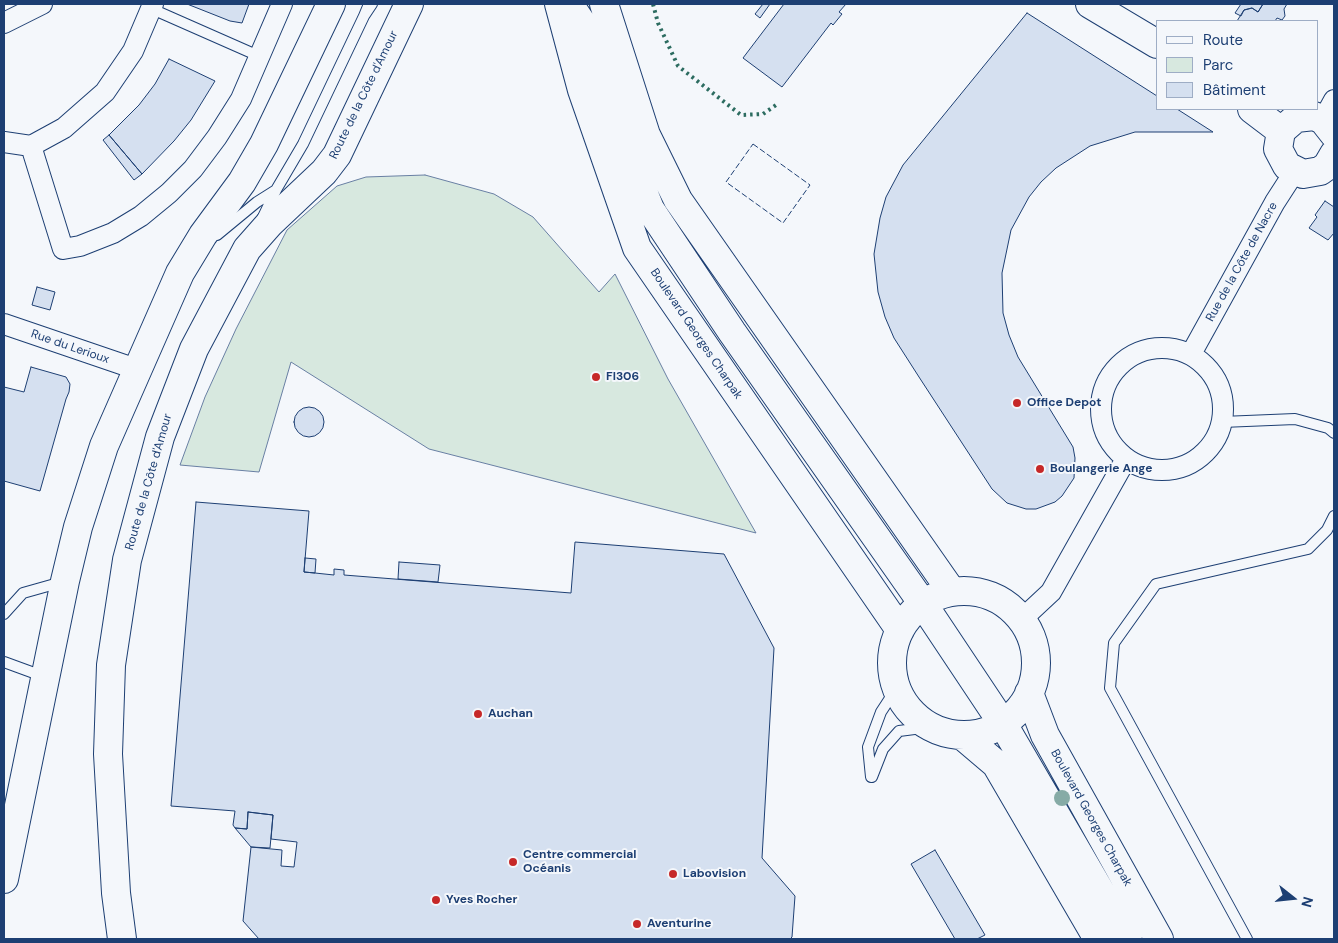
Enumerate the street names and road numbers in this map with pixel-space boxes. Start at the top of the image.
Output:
street label: Route de la Côte d'Amour [327,28,401,162]
street label: Rue de la Côte de Nacre [1203,200,1281,324]
street label: Boulevard Georges Charpak [647,266,745,402]
street label: Rue du Lerioux [29,327,111,367]
street label: Route de la Côte d'Amour [123,412,175,552]
street label: Boulevard Georges Charpak [1047,747,1135,889]

